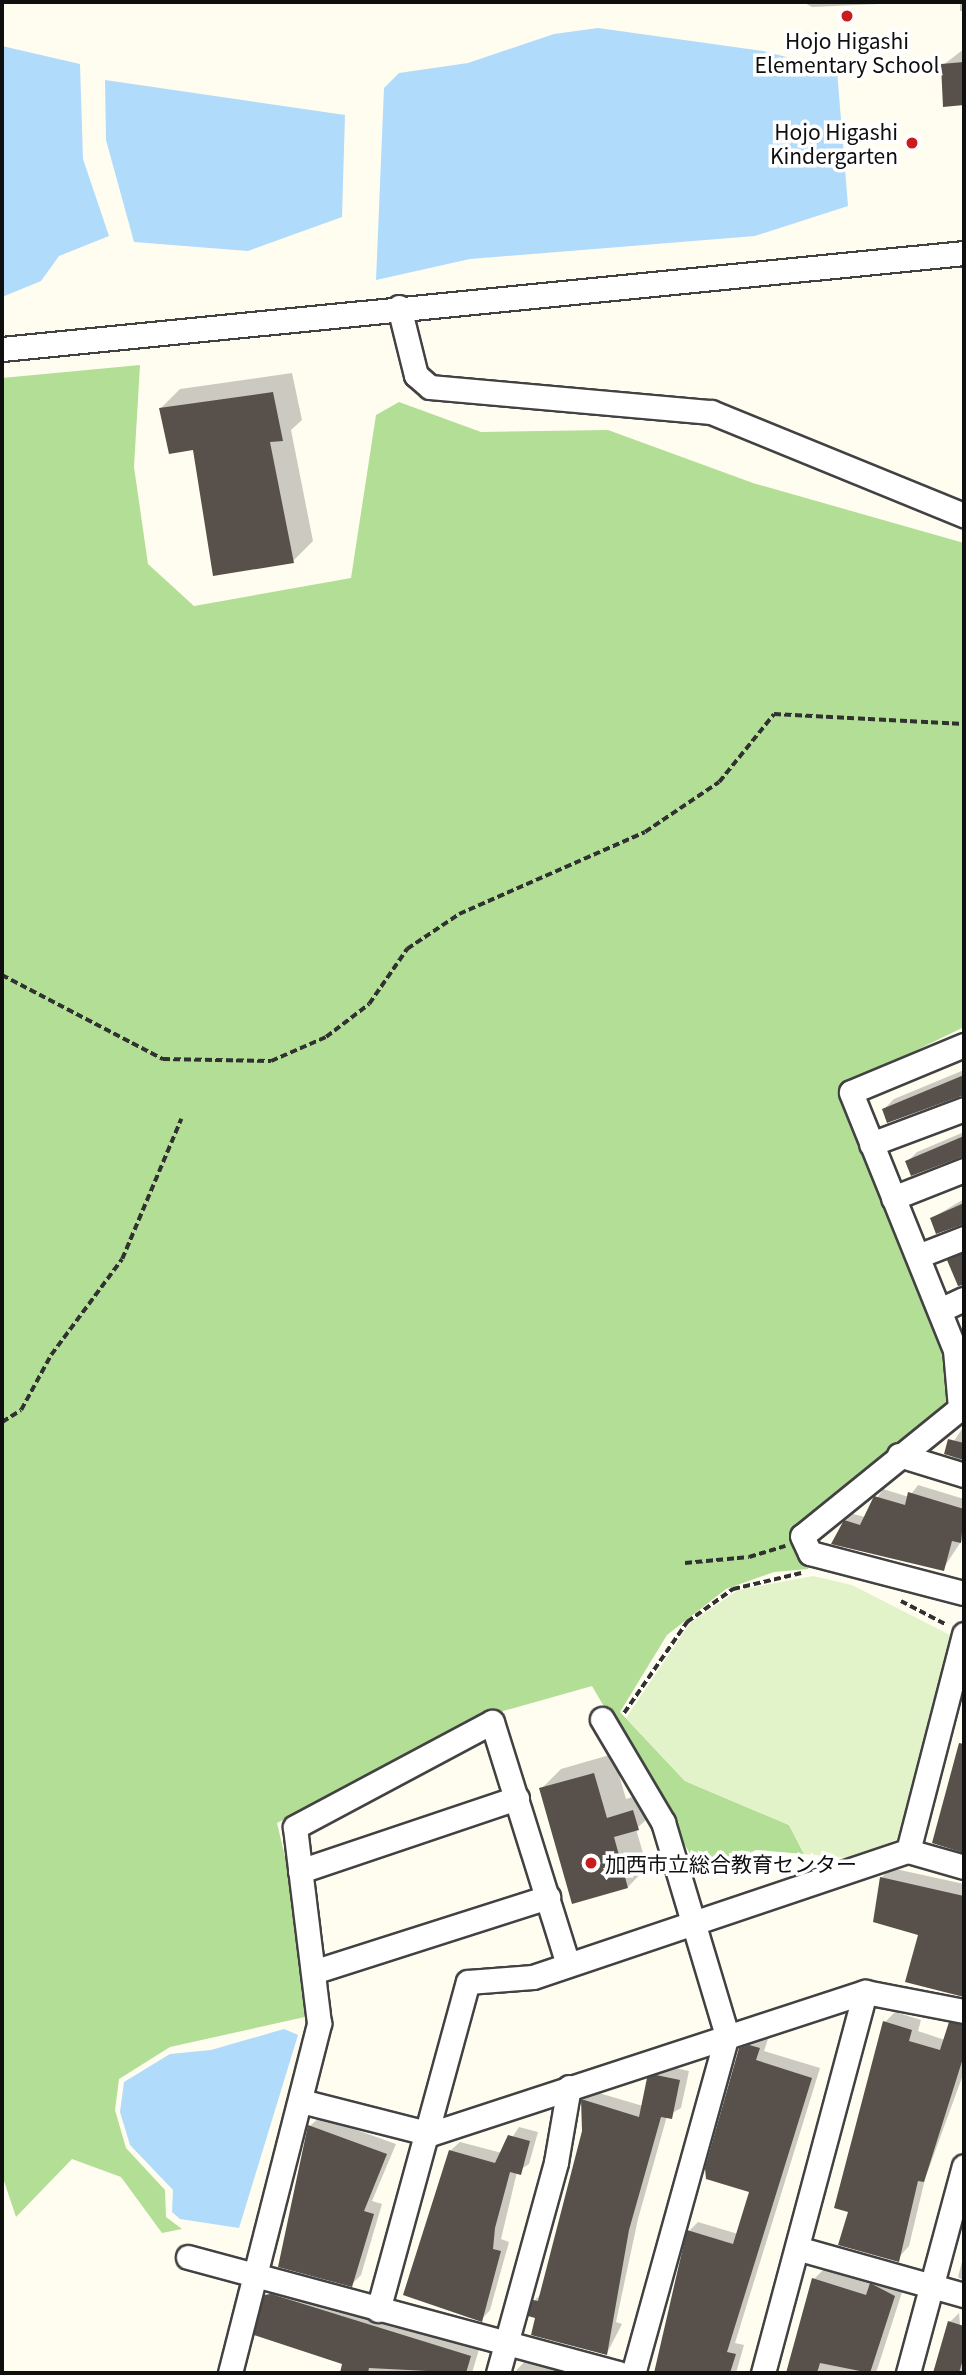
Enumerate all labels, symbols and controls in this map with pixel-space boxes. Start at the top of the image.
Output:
marker: Hojo Higashi Elementary School [839,8,855,24]
place label: Hojo Higashi Elementary School [755,27,939,77]
place label: Hojo Higashi Kindergarten [770,118,898,168]
marker: Hojo Higashi Kindergarten [904,135,920,151]
place label: 加西市立総合教育センター [605,1850,857,1876]
marker: 加西市立総合教育センター [583,1855,599,1871]

